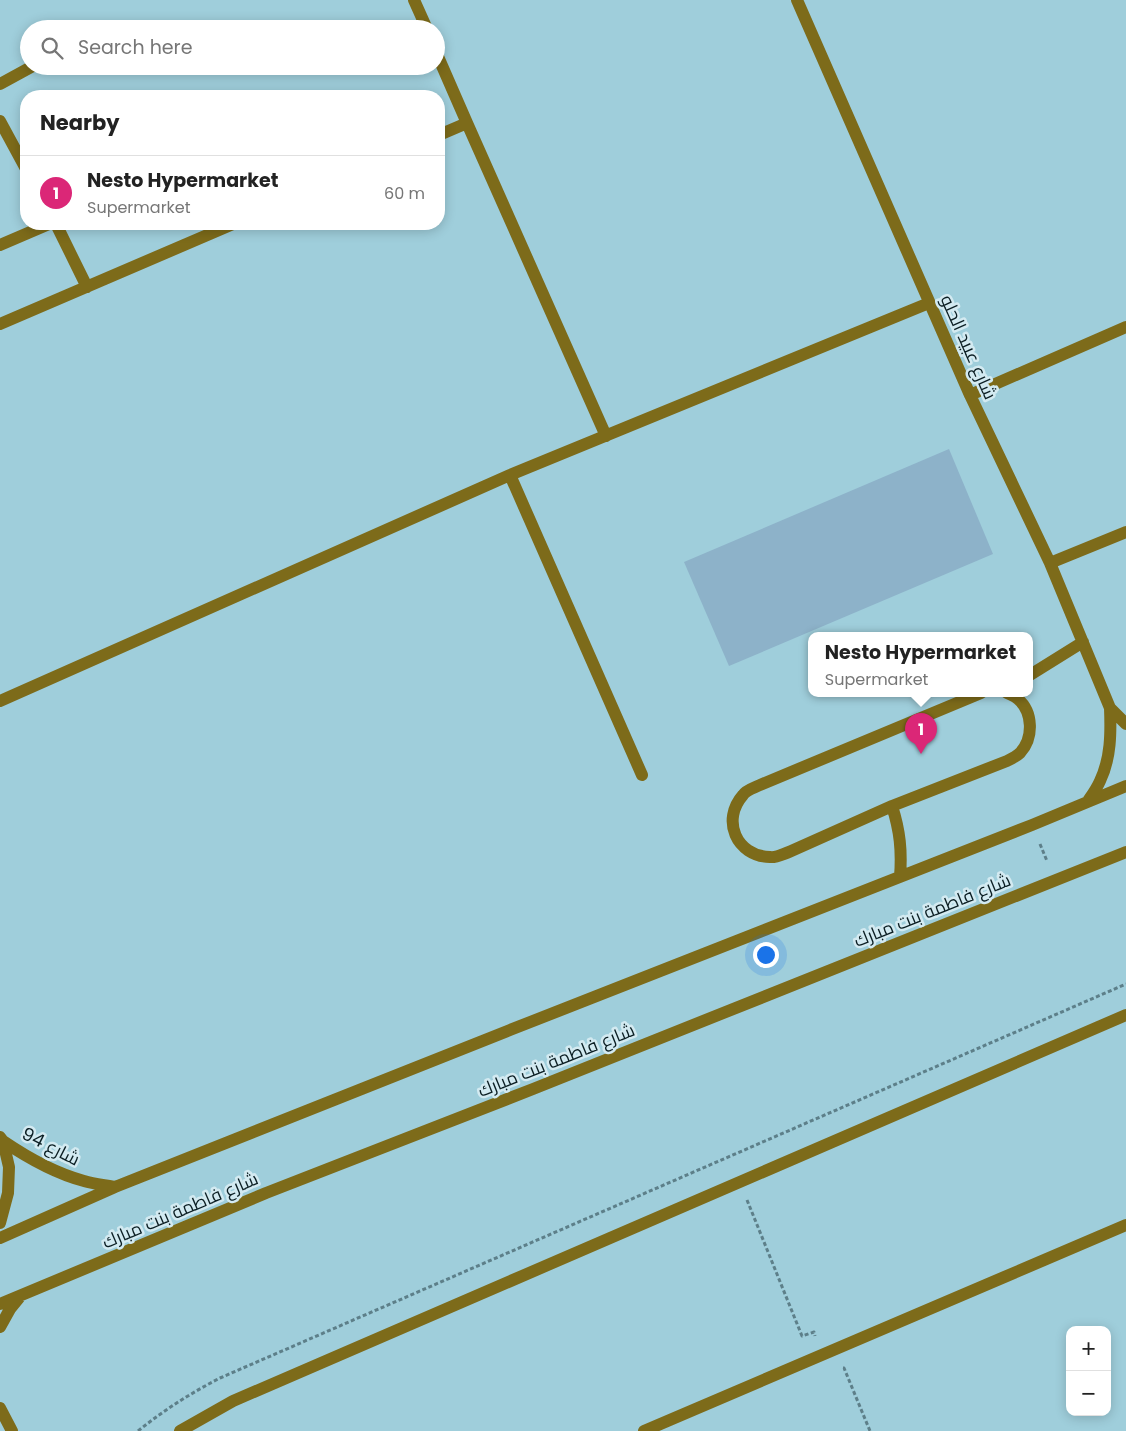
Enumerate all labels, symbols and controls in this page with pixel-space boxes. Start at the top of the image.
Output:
search box [20,20,445,75]
icon: search [38,34,66,62]
text: Search here [78,34,192,61]
text: Nearby [40,108,120,137]
text: Nesto Hypermarket [87,167,278,194]
text: 1 [53,182,59,205]
text: 60 m [384,182,425,205]
text: Supermarket [87,196,191,219]
street label: شارع عبيد الحلو [935,291,1003,403]
popup [808,632,1033,697]
text: Nesto Hypermarket [825,639,1016,666]
text: Supermarket [825,668,928,691]
pin: 1 [905,713,937,754]
street label: شارع فاطمة بنت مبارك [850,867,1014,953]
your location [753,942,779,968]
street label: شارع فاطمة بنت مبارك [474,1017,638,1103]
street label: شارع 94 [18,1121,84,1171]
street label: شارع فاطمة بنت مبارك [98,1166,262,1254]
map controls [1066,1326,1111,1416]
button: + [1066,1326,1111,1371]
button: − [1066,1371,1111,1416]

